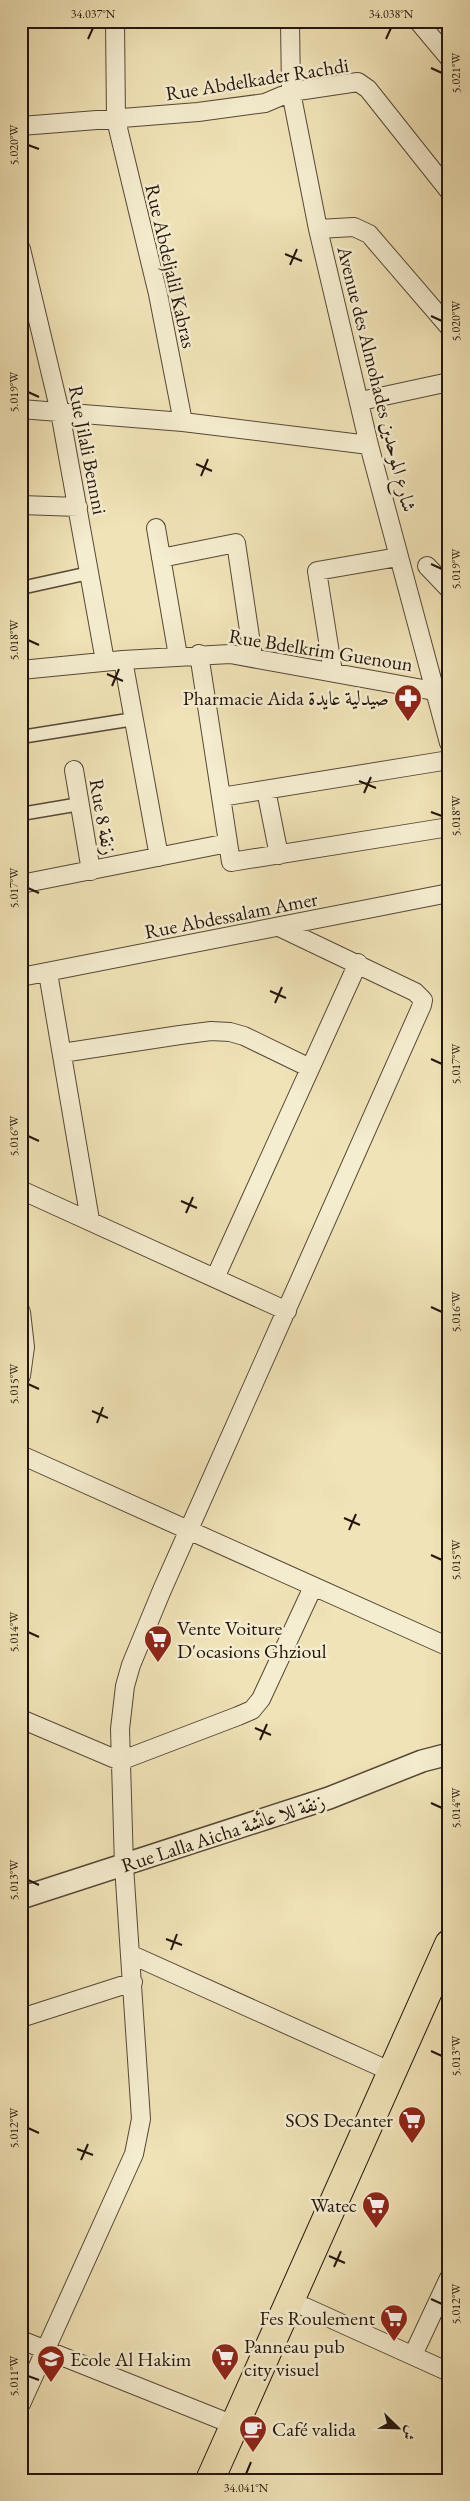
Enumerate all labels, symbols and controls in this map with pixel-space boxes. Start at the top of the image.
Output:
text: 34.037°N [71,6,116,22]
text: 34.038°N [369,6,414,22]
street label: Rue Abdelkader Rachdi [164,52,351,106]
text: 5.021°W [448,52,464,93]
text: 5.020°W [6,124,22,165]
street label: Rue Abdeljalil Kabras [139,181,203,351]
street label: Avenue des Almohades شارع الموحدين [326,242,423,516]
text: 5.020°W [448,300,464,341]
text: 5.019°W [6,371,22,412]
street label: Rue Jilali Bennni [63,383,113,517]
text: 5.019°W [448,548,464,589]
text: 5.018°W [6,619,22,660]
street label: Rue Bdelkrim Guenoun [227,623,415,677]
pharmacy icon: Pharmacie Aida صيدلية عايدة [393,683,423,722]
place label: Pharmacie Aida صيدلية عايدة [183,685,389,711]
street label: Rue 8 زنقة [84,777,122,857]
text: 5.018°W [448,795,464,836]
text: 5.017°W [6,867,22,908]
street label: Rue Abdessalam Amer [142,885,320,945]
text: 5.017°W [448,1043,464,1084]
text: 5.016°W [6,1115,22,1156]
text: 5.016°W [448,1291,464,1332]
text: 5.015°W [6,1363,22,1404]
text: 5.015°W [448,1539,464,1580]
text: 5.014°W [6,1611,22,1652]
place label: Vente Voiture D'ocasions Ghzioul [177,1615,327,1664]
supermarket icon: Vente Voiture D'ocasions Ghzioul [143,1624,173,1663]
text: 5.014°W [448,1787,464,1828]
street label: Rue Lalla Aicha زنقة للا عائشة [118,1788,328,1878]
text: 5.013°W [6,1859,22,1900]
text: 5.013°W [448,2035,464,2076]
supermarket icon: SOS Decanter [397,2105,427,2144]
text: 5.012°W [6,2107,22,2148]
place label: SOS Decanter [285,2107,393,2133]
supermarket icon: Watec [361,2190,391,2229]
place label: Watec [311,2192,357,2218]
text: 5.012°W [448,2283,464,2324]
supermarket icon: Fes Roulement [379,2303,409,2342]
place label: Fes Roulement [260,2305,376,2331]
place label: Panneau pub city visuel [244,2333,345,2382]
supermarket icon: Panneau pub city visuel [210,2342,240,2381]
school or university icon: Ecole Al Hakim [36,2344,66,2383]
place label: Ecole Al Hakim [70,2346,192,2372]
text: 5.011°W [6,2355,22,2396]
north arrow [372,2404,422,2454]
cafe icon: Café valida [238,2414,268,2453]
place label: Café valida [272,2416,356,2442]
text: ش [399,2423,421,2443]
text: 34.041°N [224,2480,269,2496]

